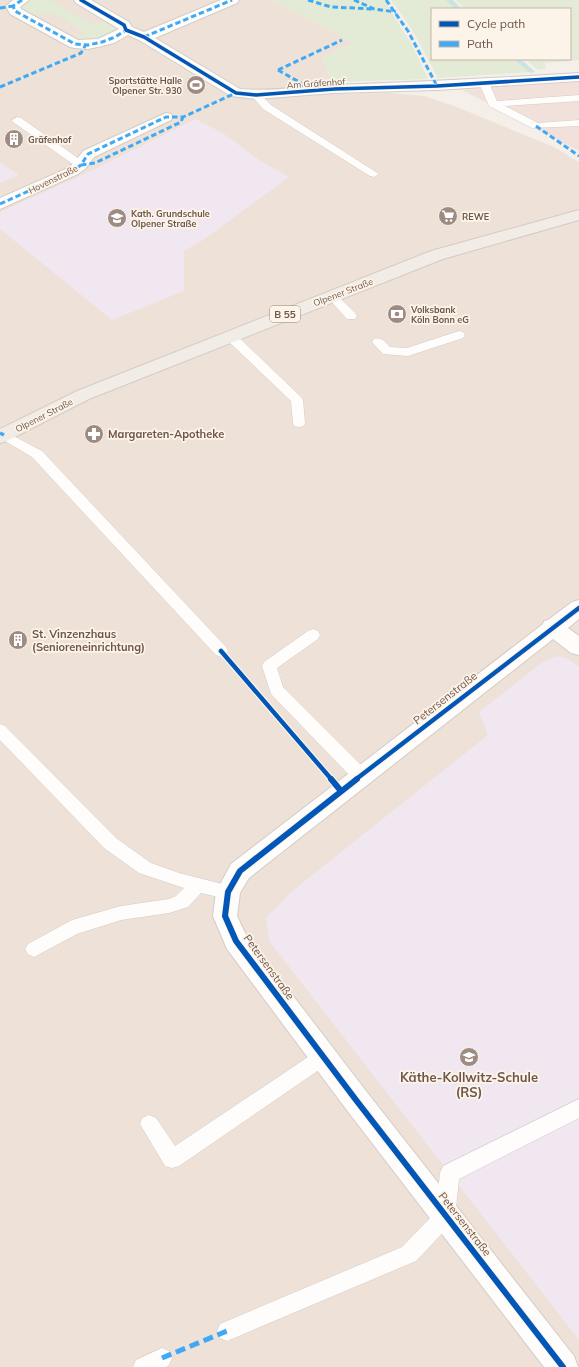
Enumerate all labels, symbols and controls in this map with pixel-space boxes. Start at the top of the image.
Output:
legend [431,8,571,60]
text: Cycle path [467,16,525,31]
text: Path [467,36,493,51]
sports icon: Sportstätte Halle Olpener Str. 930 [185,74,207,96]
place label: Sportstätte Halle Olpener Str. 930 [109,75,183,96]
street label: Am Gräfenhof [286,75,347,91]
building icon: Gräfenhof [3,128,25,150]
place label: Gräfenhof [28,134,72,145]
street label: Hovenstraße [26,162,80,196]
supermarket icon: REWE [437,205,459,227]
school or university icon: Kath. Grundschule Olpener Straße [106,207,128,229]
place label: Kath. Grundschule Olpener Straße [131,208,210,229]
place label: REWE [462,211,489,222]
street label: Olpener Straße [312,276,375,308]
bank icon: Volksbank Köln Bonn eG [386,303,408,325]
place label: Volksbank Köln Bonn eG [410,304,469,325]
road number: B 55 [270,306,300,322]
street label: Olpener Straße [13,396,75,434]
pharmacy icon: Margareten-Apotheke [83,423,105,445]
place label: Margareten-Apotheke [108,427,224,441]
place label: St. Vinzenzhaus (Senioreneinrichtung) [32,627,145,654]
building icon: St. Vinzenzhaus (Senioreneinrichtung) [7,629,29,651]
street label: Petersenstraße [410,669,480,727]
street label: Petersenstraße [241,932,297,1002]
school or university icon: Käthe-Kollwitz-Schule (RS) [458,1046,480,1068]
place label: Käthe-Kollwitz-Schule (RS) [400,1069,538,1100]
street label: Petersenstraße [436,1189,494,1259]

